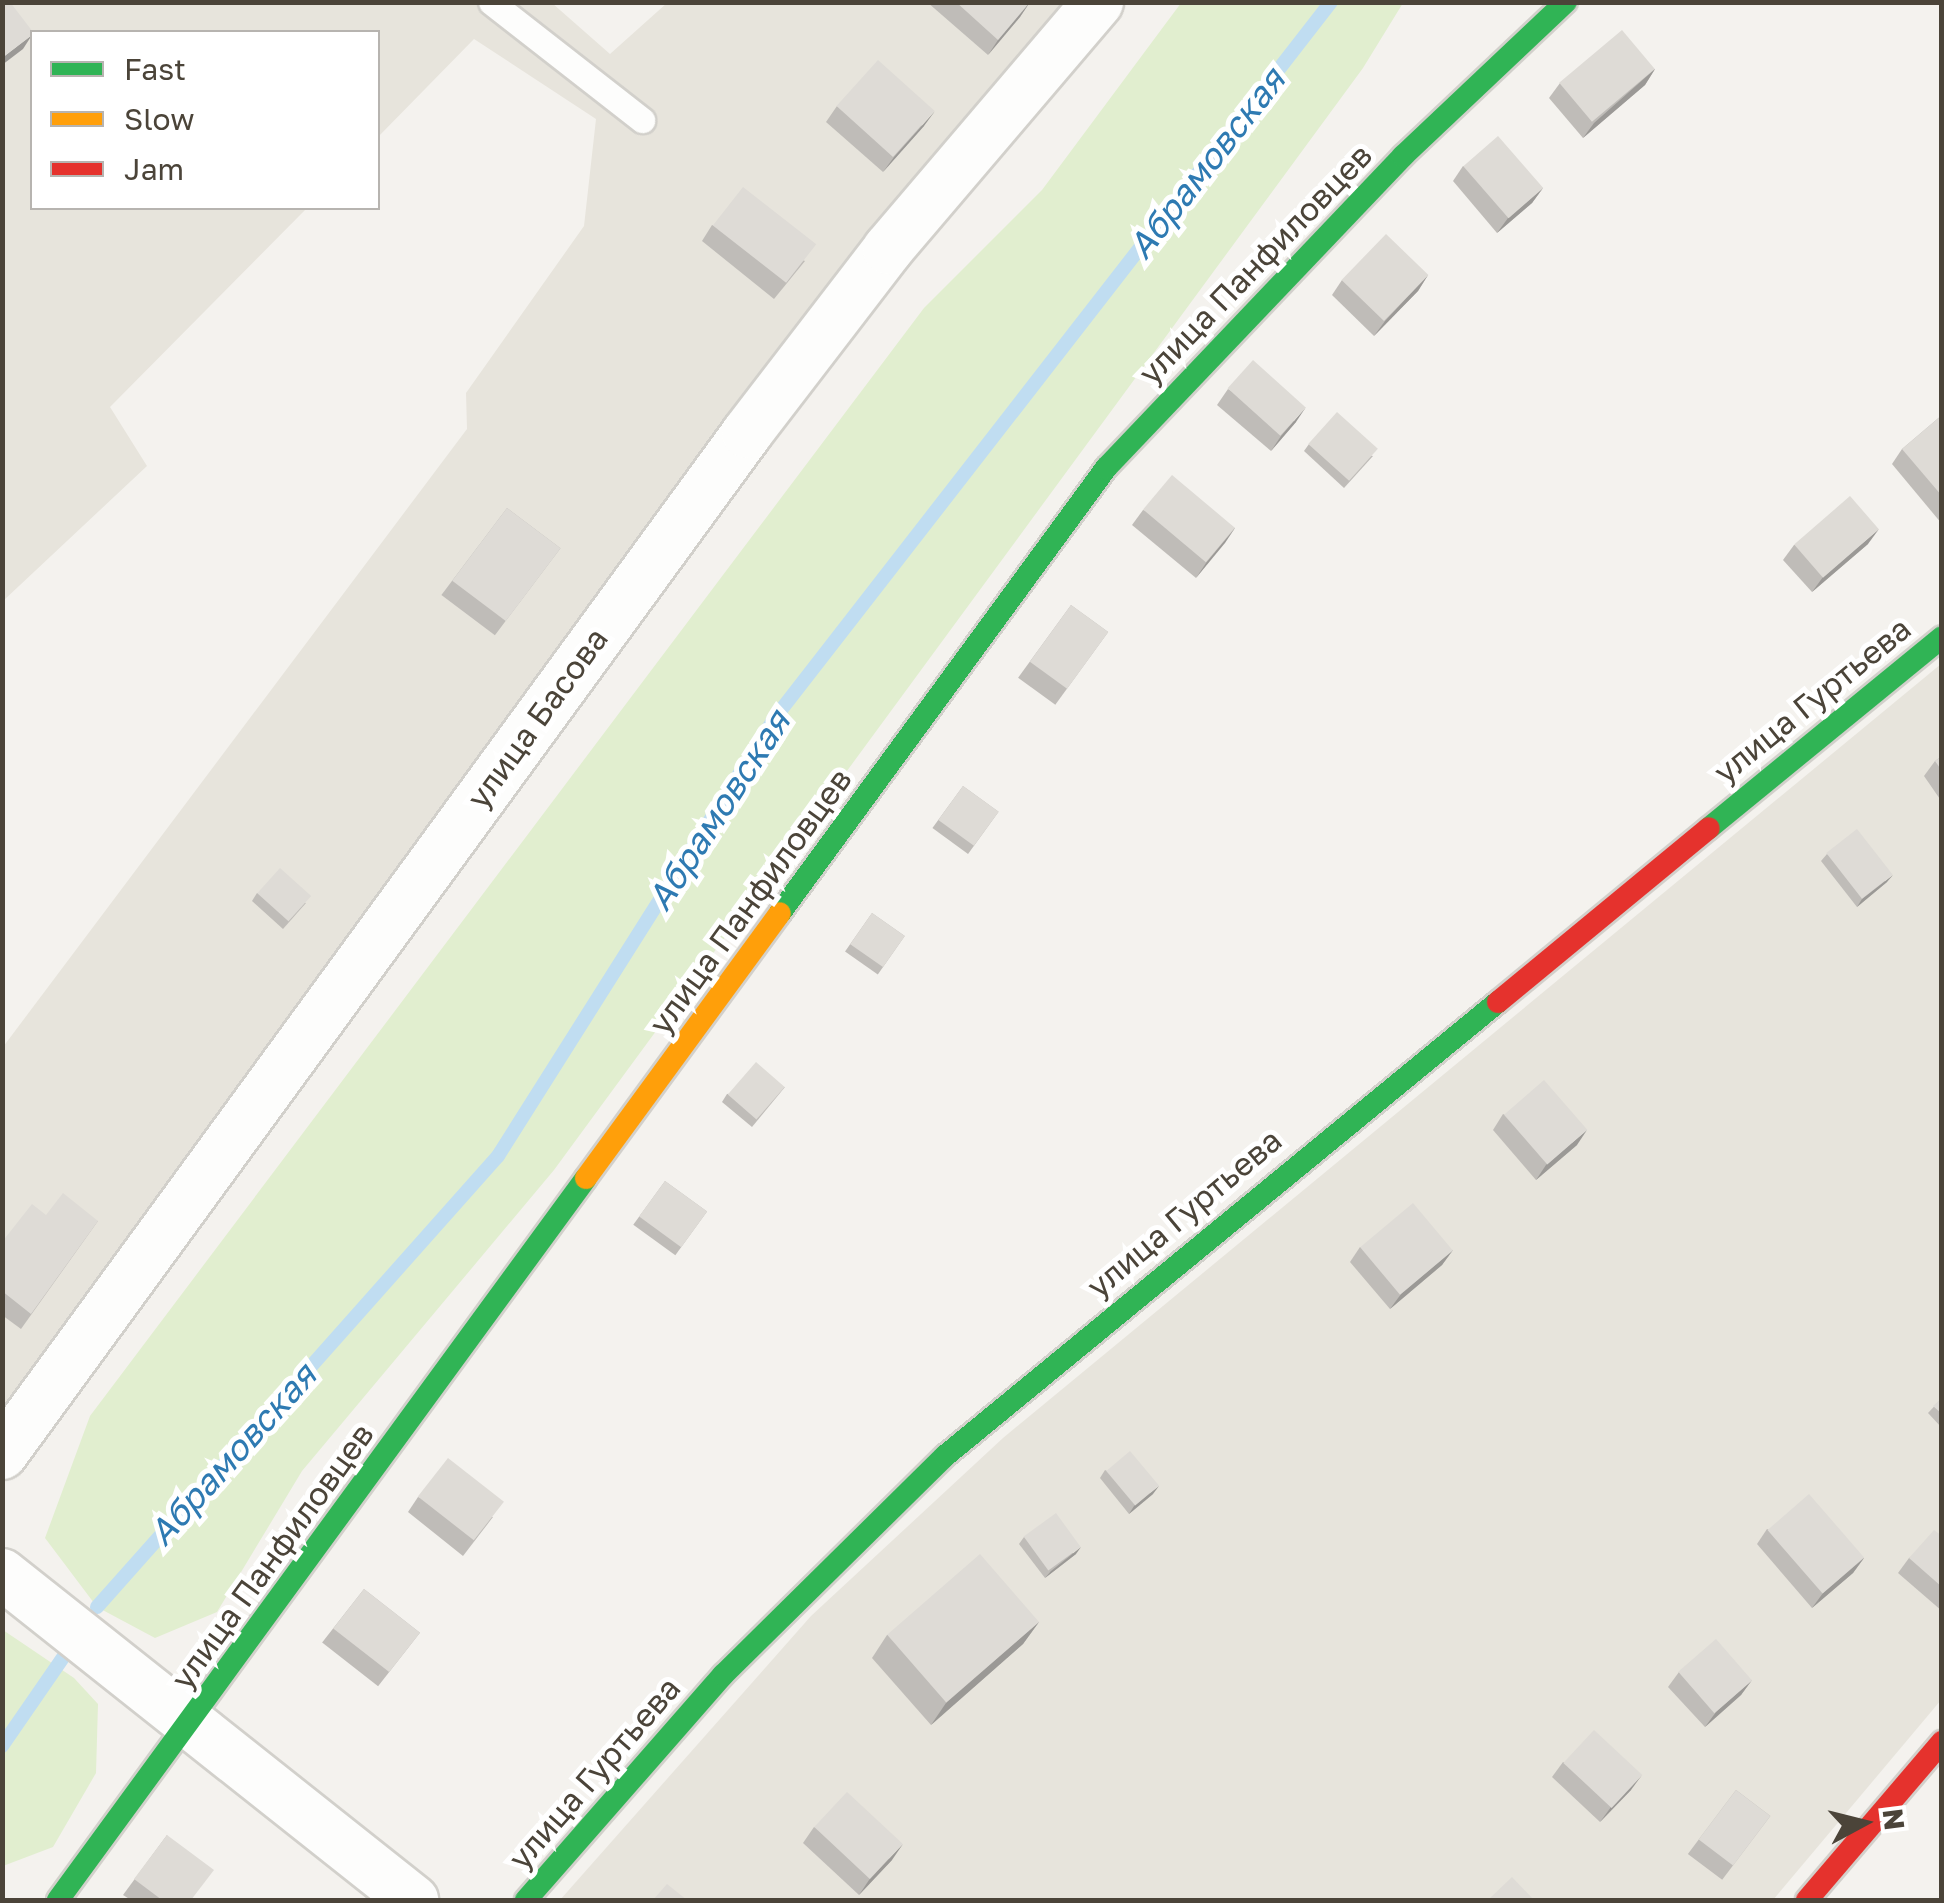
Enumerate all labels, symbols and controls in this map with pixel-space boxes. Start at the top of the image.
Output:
legend [30,30,380,210]
text: Fast [124,51,186,87]
water label: Абрамовская [1119,60,1293,266]
text: Slow [124,101,195,137]
street label: улица Панфиловцев [1130,136,1380,392]
text: Jam [124,151,184,187]
street label: улица Гуртьева [1706,609,1918,791]
street label: улица Басова [459,620,615,816]
water label: Абрамовская [638,702,798,918]
street label: улица Панфиловцев [641,761,859,1041]
street label: улица Гуртьева [1079,1121,1289,1305]
water label: Абрамовская [140,1355,324,1553]
street label: улица Панфиловцев [163,1416,381,1696]
street label: улица Гуртьева [500,1669,688,1877]
north arrow [1814,1773,1914,1873]
text: N [1877,1807,1912,1832]

